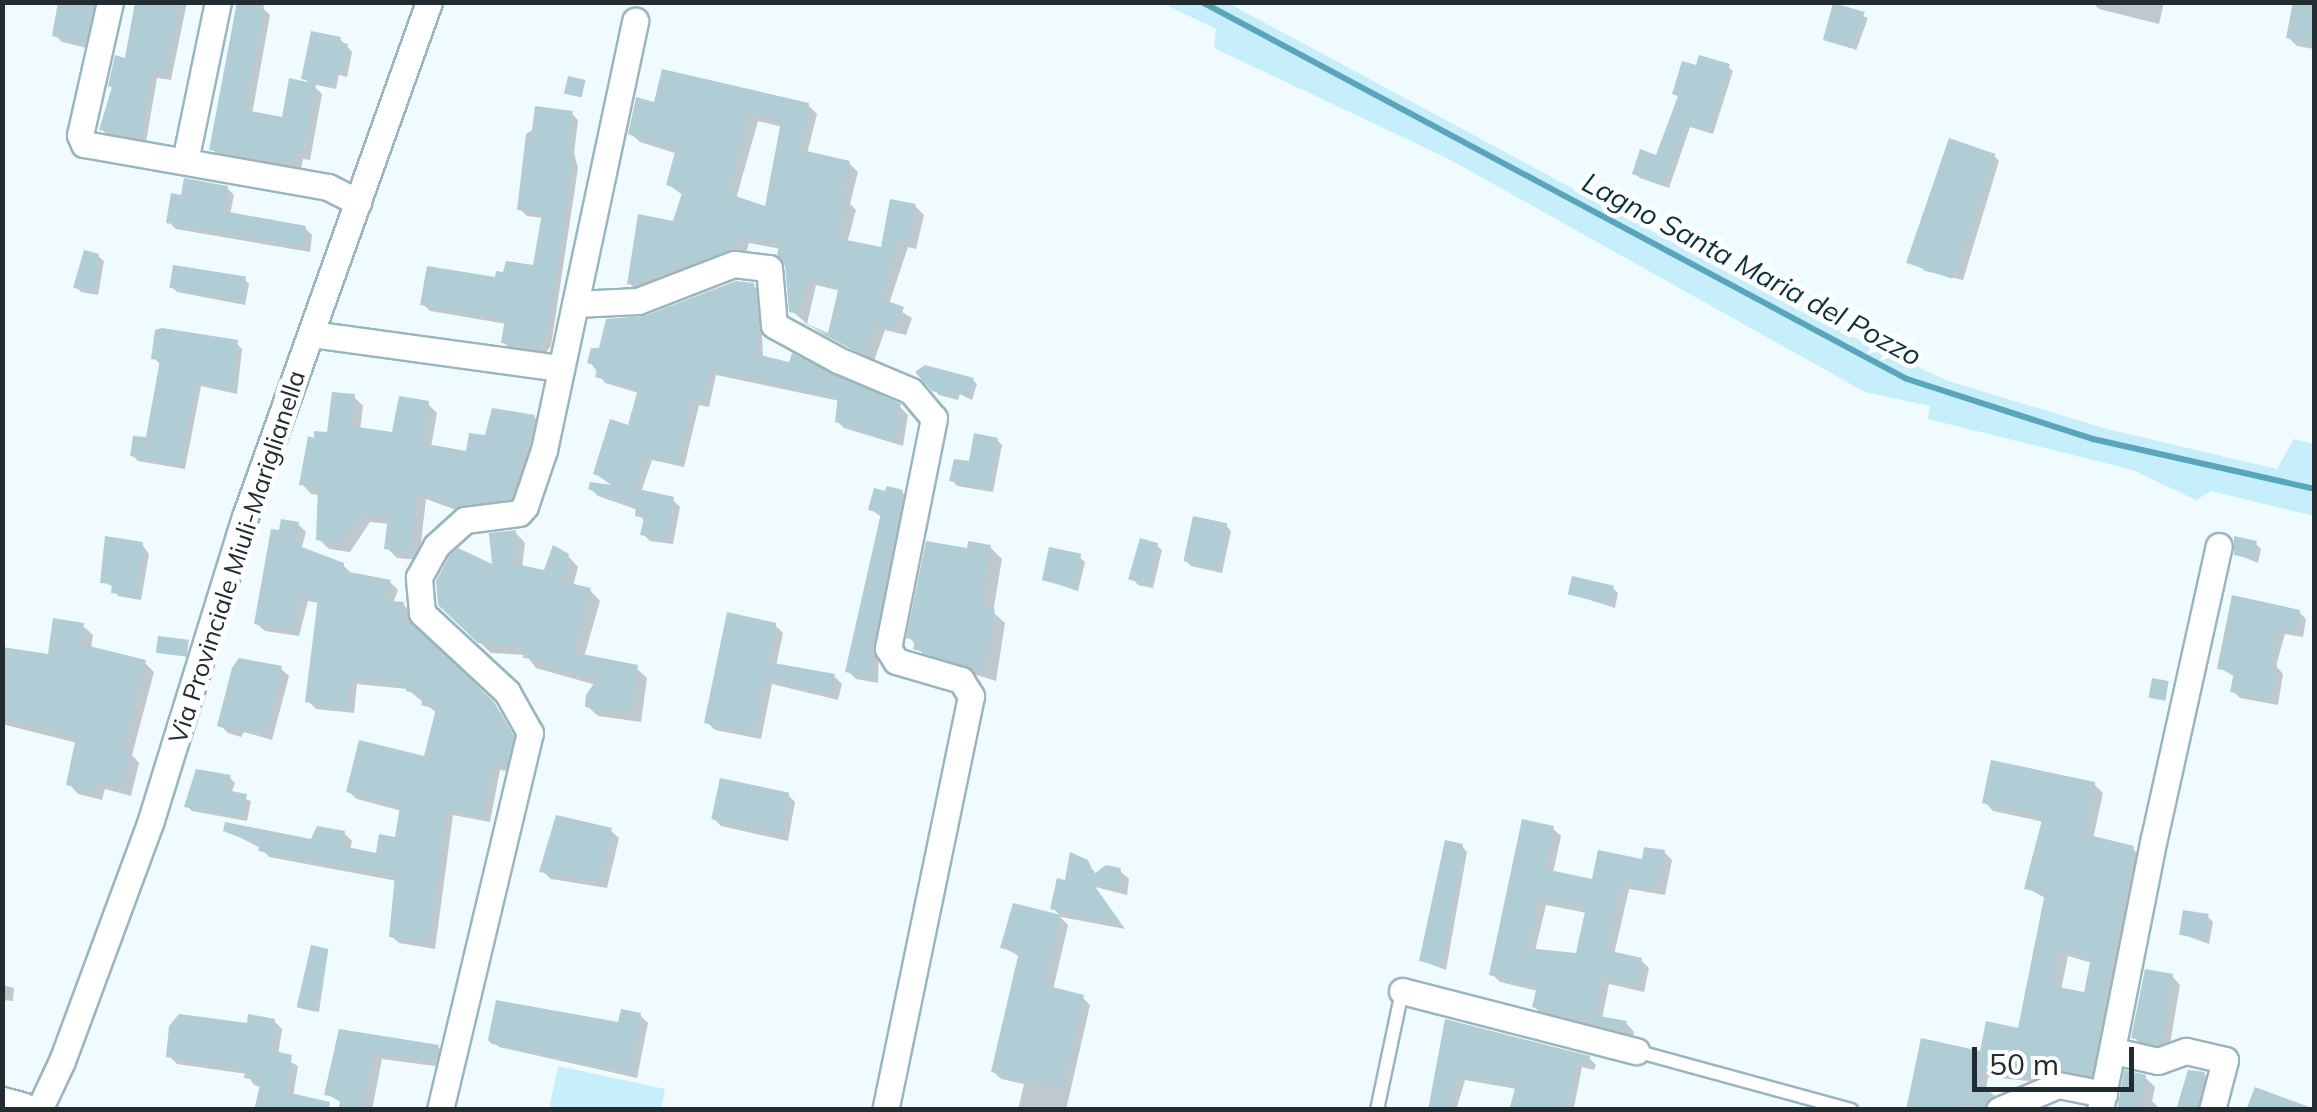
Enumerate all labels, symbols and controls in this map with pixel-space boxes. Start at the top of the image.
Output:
water label: Lagno Santa Maria del Pozzo [1577,165,1927,373]
street label: Via Provinciale Miuli-Mariglianella [162,367,312,747]
scale bar [1977,1027,2140,1089]
text: 50 m [1989,1045,2059,1083]

